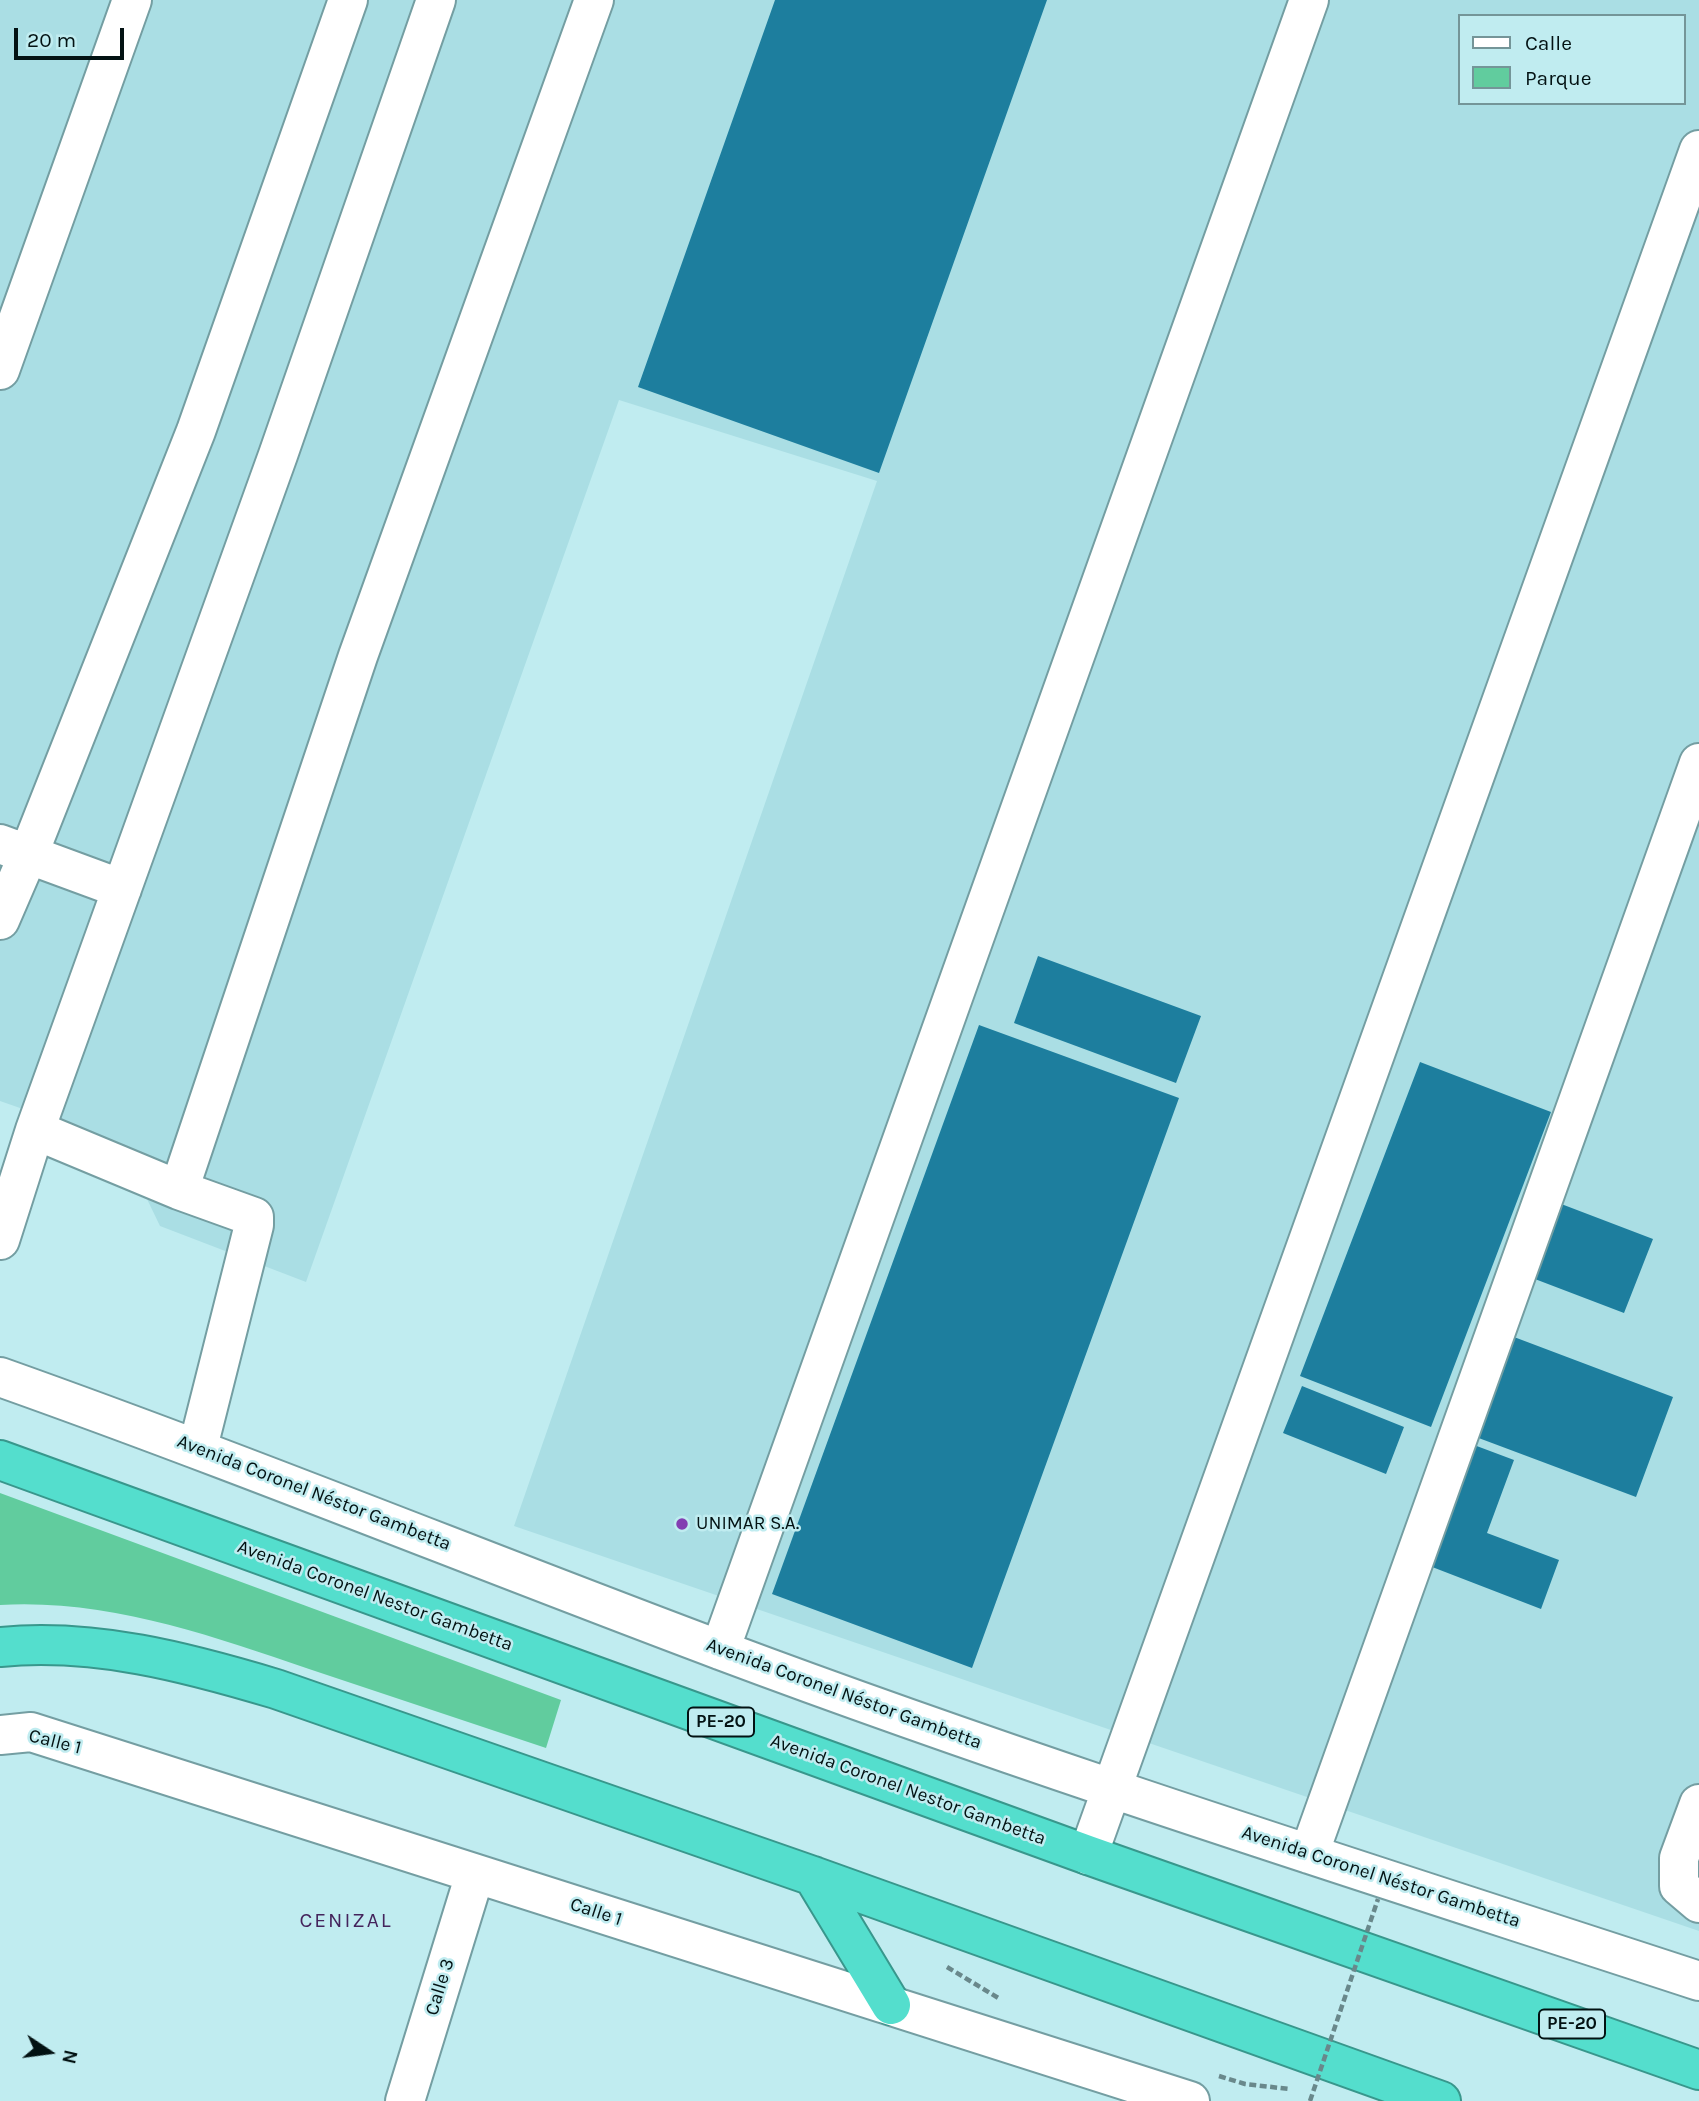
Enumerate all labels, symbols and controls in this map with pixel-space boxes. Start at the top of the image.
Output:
scale bar [18,14,128,58]
legend [1458,14,1685,105]
text: 20 m [27,28,76,52]
text: Calle [1525,31,1572,55]
text: Parque [1525,66,1592,90]
street label: Avenida Coronel Néstor Gambetta [174,1430,454,1556]
place label: UNIMAR S.A. [696,1513,799,1535]
marker: UNIMAR S.A. [674,1516,690,1532]
street label: Avenida Coronel Nestor Gambetta [234,1535,516,1657]
street label: Avenida Coronel Néstor Gambetta [703,1633,985,1755]
road number: PE-20 [688,1708,754,1736]
street label: Calle 1 [26,1724,84,1760]
street label: Avenida Coronel Nestor Gambetta [767,1729,1049,1851]
street label: Avenida Coronel Néstor Gambetta [1239,1821,1523,1933]
street label: Calle 1 [567,1893,625,1931]
district label: CENIZAL [300,1908,392,1934]
street label: Calle 3 [421,1956,459,2018]
road number: PE-20 [1539,2010,1605,2038]
north arrow [14,2017,84,2087]
text: N [57,2048,82,2066]

